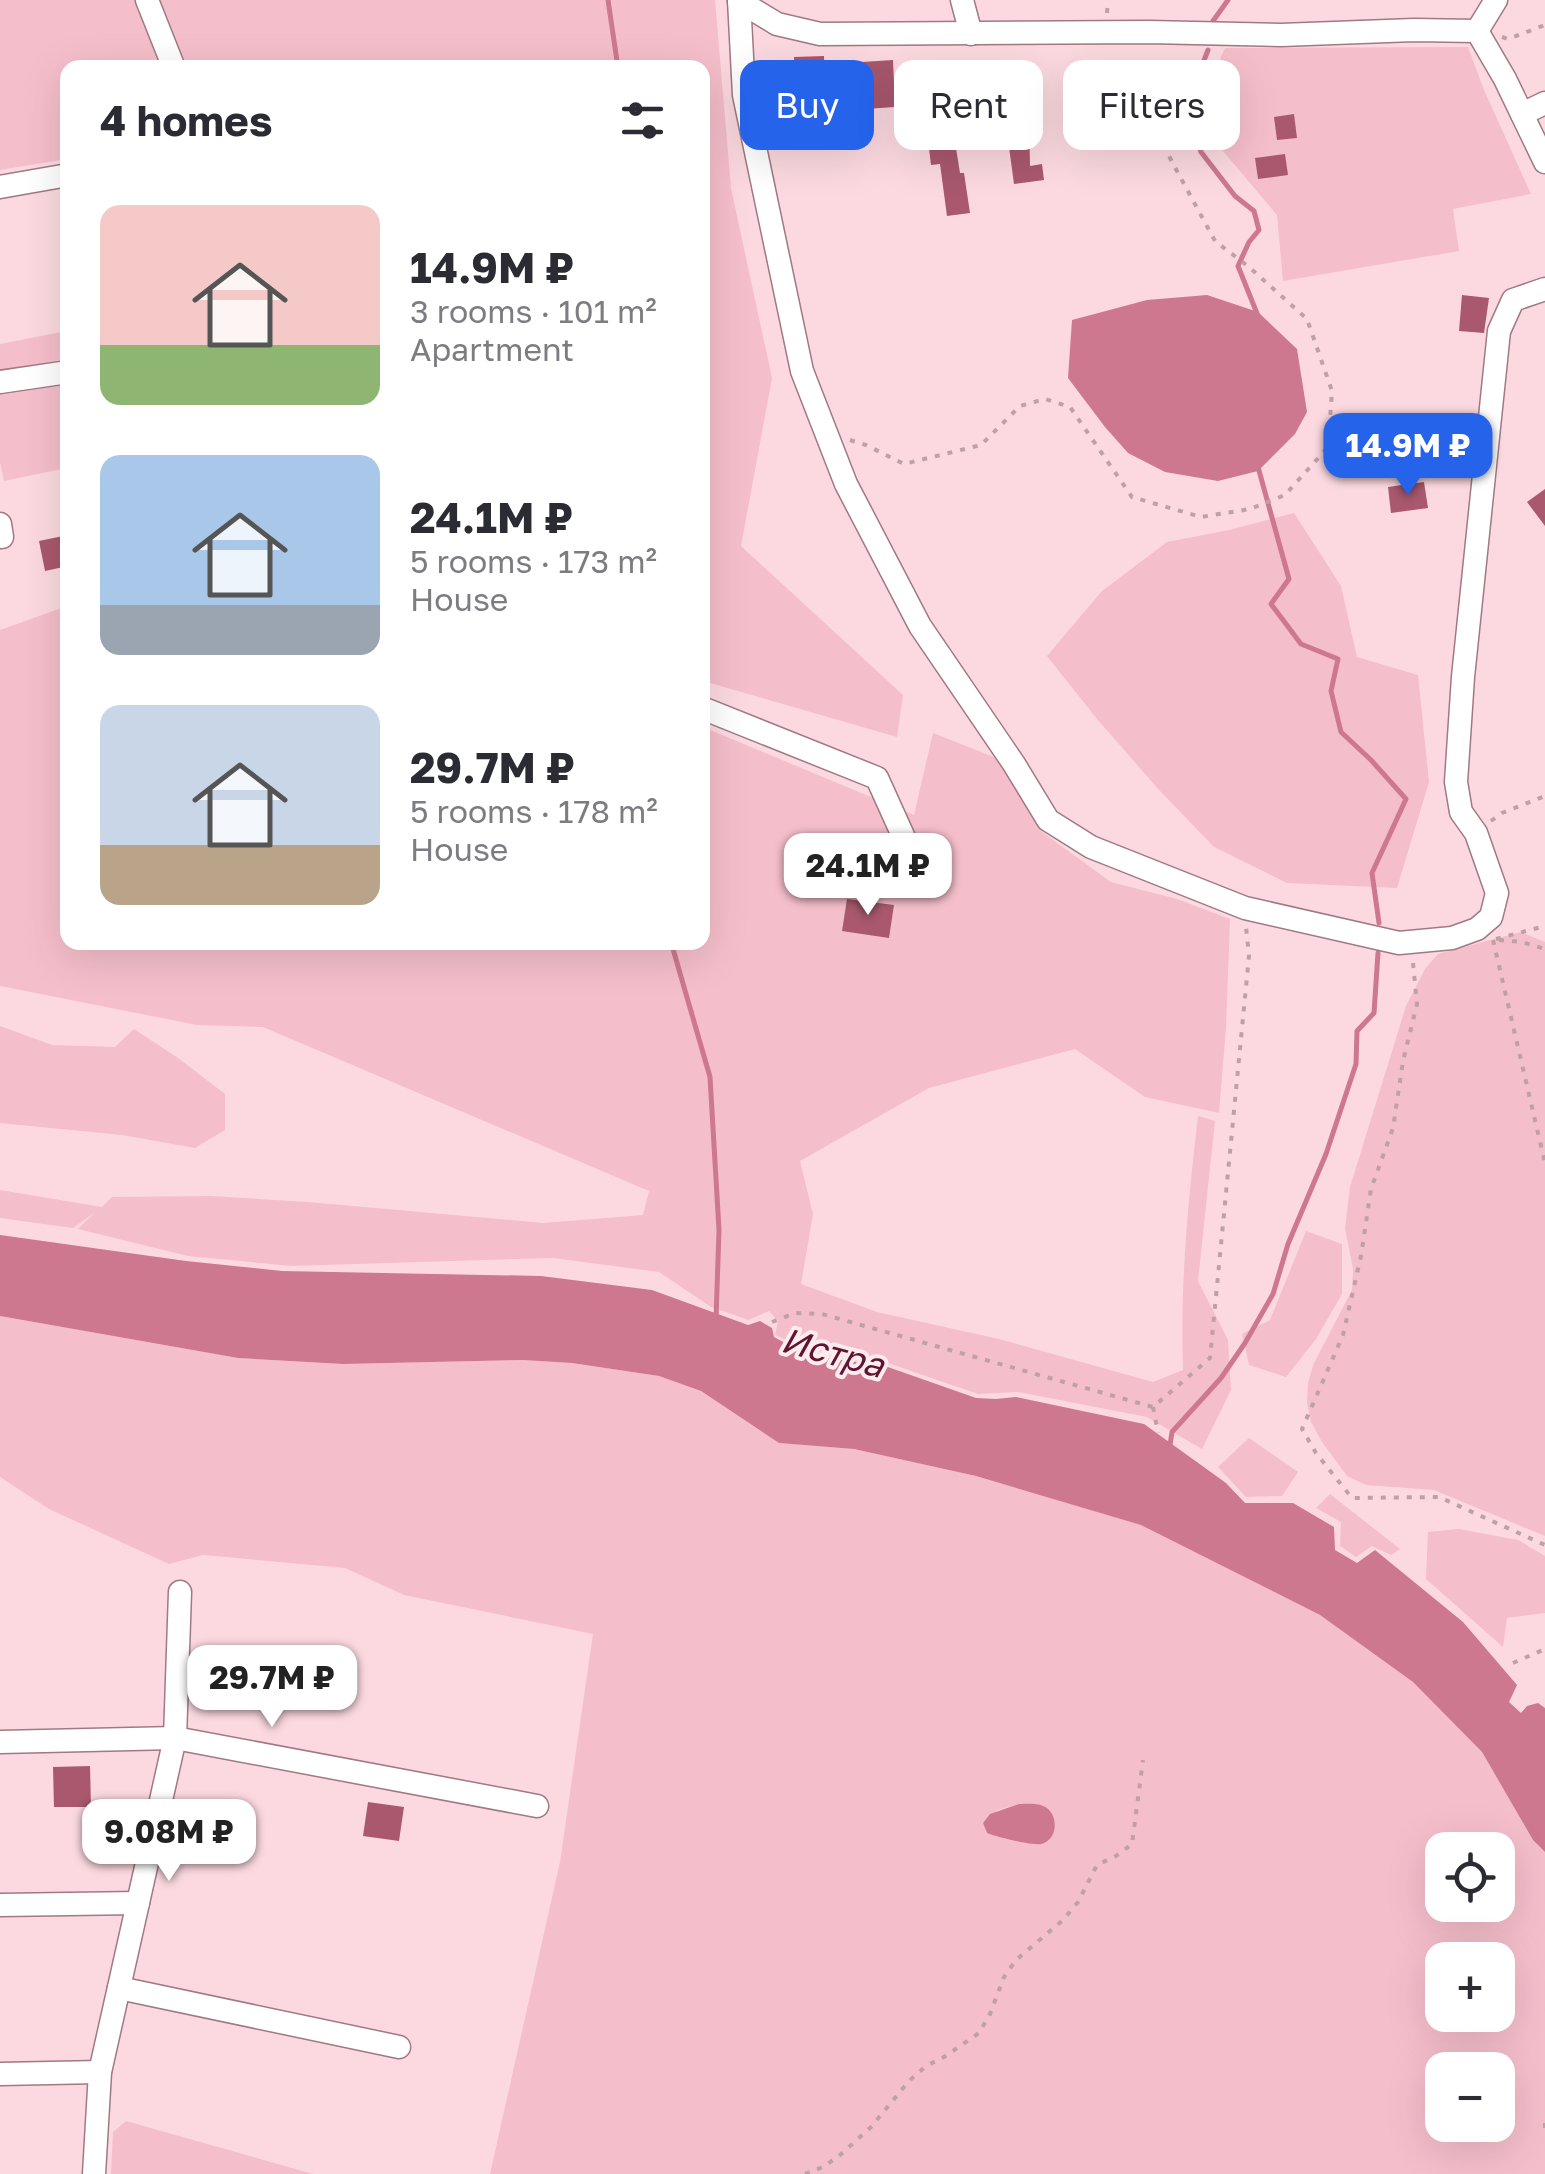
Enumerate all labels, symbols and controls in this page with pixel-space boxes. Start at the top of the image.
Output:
chip: Buy [740,60,874,150]
chip: Rent [894,60,1043,150]
chip: Filters [1063,60,1240,150]
icon: filters [615,93,670,148]
text: 4 homes [100,95,272,145]
text: 14.9M ₽ [410,242,574,292]
icon: home [180,245,300,365]
text: 3 rooms · 101 m² [410,292,657,330]
text: Apartment [410,330,574,368]
pin: 14.9M ₽ [1316,413,1500,498]
text: 14.9M ₽ [1345,426,1471,464]
text: 24.1M ₽ [410,492,573,542]
icon: home [180,495,300,615]
text: 5 rooms · 173 m² [410,542,657,580]
text: House [410,580,508,618]
text: 29.7M ₽ [410,742,575,792]
icon: home [180,745,300,865]
text: 5 rooms · 178 m² [410,792,658,830]
text: House [410,830,508,868]
pin: 24.1M ₽ [776,833,960,918]
text: 24.1M ₽ [806,846,930,884]
water label: Истра [777,1318,890,1386]
pin: 29.7M ₽ [180,1645,364,1730]
text: 29.7M ₽ [209,1658,335,1696]
pin: 9.08M ₽ [77,1799,261,1884]
text: 9.08M ₽ [104,1812,234,1850]
map controls [1425,1832,1515,2142]
button: locate [1425,1832,1515,1922]
button: + [1425,1942,1515,2032]
button: − [1425,2052,1515,2142]

